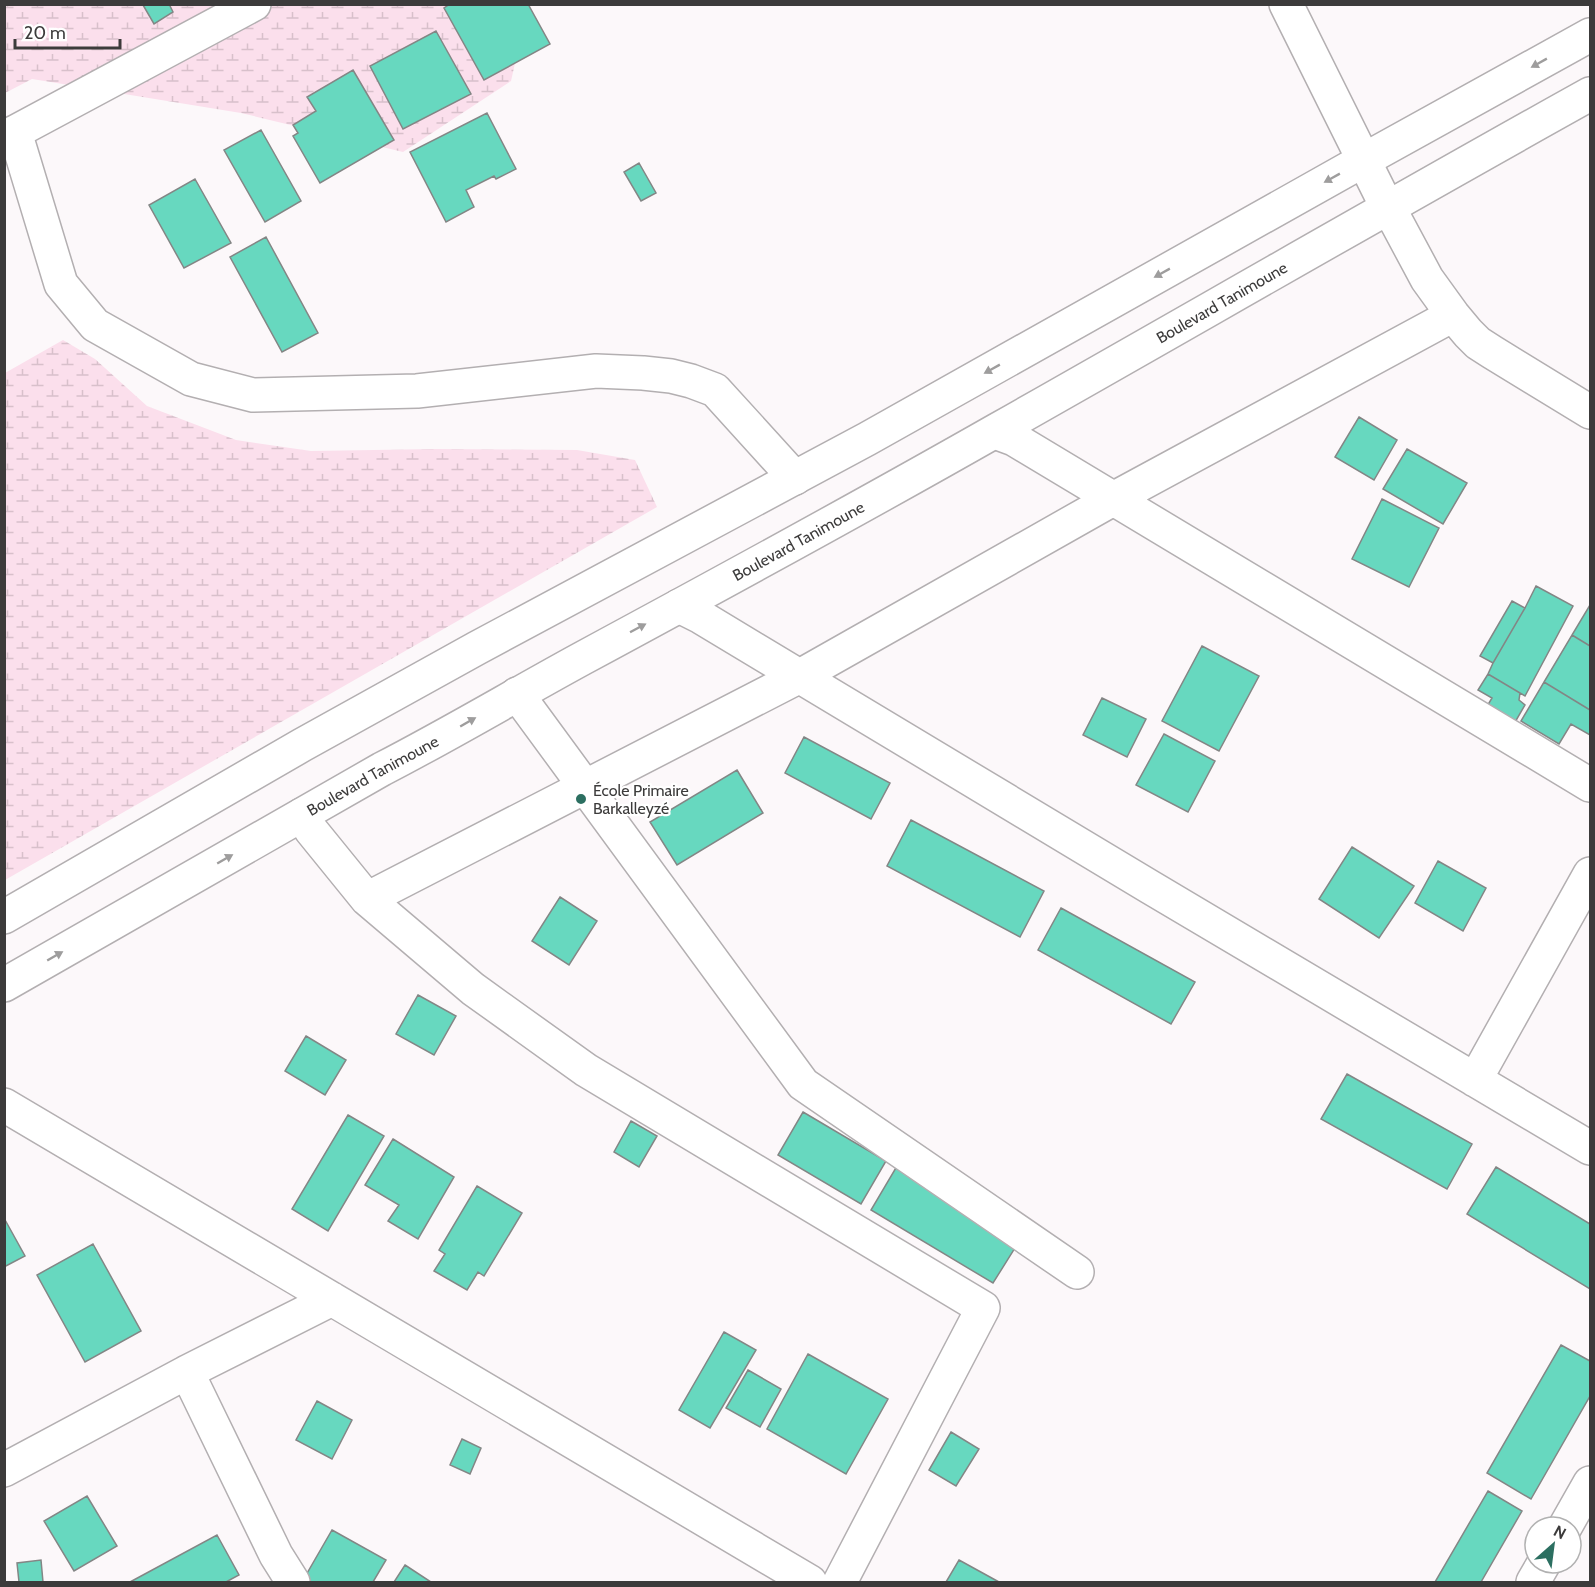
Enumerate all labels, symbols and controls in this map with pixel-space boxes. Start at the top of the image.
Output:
scale bar [15,12,120,50]
text: 20 m [24,22,66,44]
one-way arrow [1530,58,1547,68]
one-way arrow [1324,172,1340,183]
street label: Boulevard Tanimoune [1153,258,1291,347]
one-way arrow [1153,268,1170,278]
one-way arrow [983,364,1000,374]
street label: Boulevard Tanimoune [729,497,868,585]
one-way arrow [630,623,647,633]
one-way arrow [459,717,476,727]
street label: Boulevard Tanimoune [304,732,442,820]
place label: École Primaire Barkalleyzé [593,781,689,818]
marker: École Primaire Barkalleyzé [574,792,588,806]
one-way arrow [216,854,233,864]
one-way arrow [47,951,64,961]
north arrow [1523,1515,1583,1575]
text: N [1550,1521,1569,1543]

